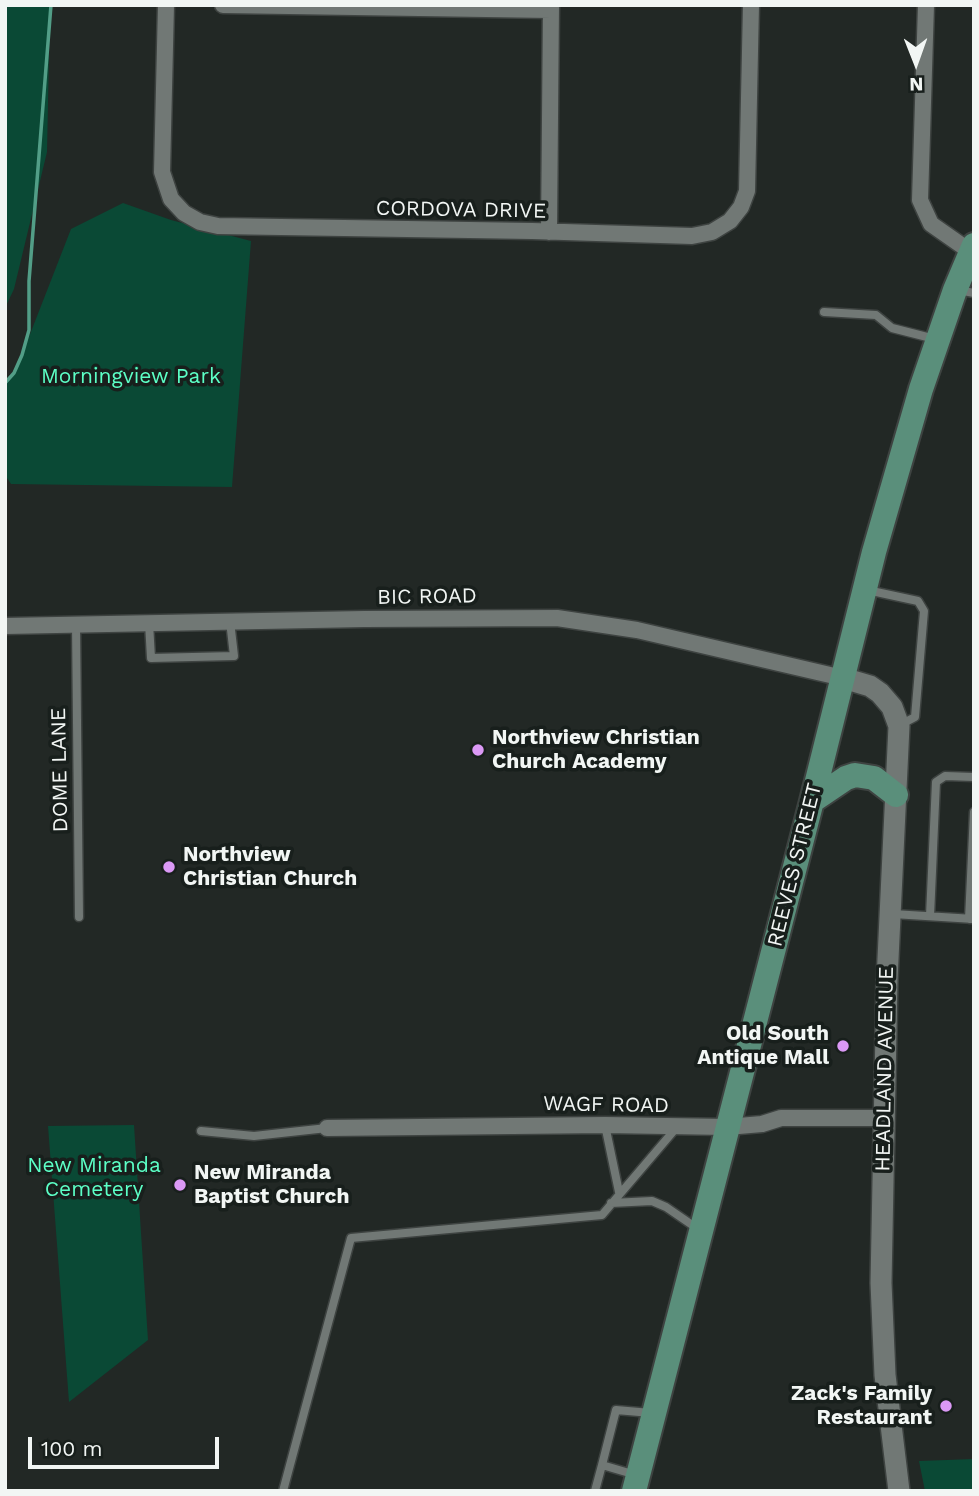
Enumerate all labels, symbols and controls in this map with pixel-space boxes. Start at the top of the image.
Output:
north arrow [881,28,951,98]
text: N [909,73,924,96]
street label: CORDOVA DRIVE [376,196,546,224]
park label: Morningview Park [41,364,221,390]
street label: BIC ROAD [377,584,477,610]
street label: DOME LANE [46,708,74,832]
place label: Northview Christian Church Academy [492,725,700,775]
marker: Northview Christian Church Academy [470,742,486,758]
street label: REEVES STREET [763,781,827,949]
place label: Northview Christian Church [183,842,357,892]
marker: Northview Christian Church [161,859,177,875]
street label: HEADLAND AVENUE [871,966,899,1172]
place label: Old South Antique Mall [697,1021,829,1071]
marker: Old South Antique Mall [835,1038,851,1054]
street label: WAGF ROAD [543,1091,669,1119]
park label: New Miranda Cemetery [27,1153,161,1203]
place label: New Miranda Baptist Church [194,1160,349,1210]
marker: New Miranda Baptist Church [172,1177,188,1193]
place label: Zack's Family Restaurant [791,1381,932,1431]
marker: Zack's Family Restaurant [938,1398,954,1414]
scale bar [32,1422,222,1466]
text: 100 m [41,1436,103,1461]

